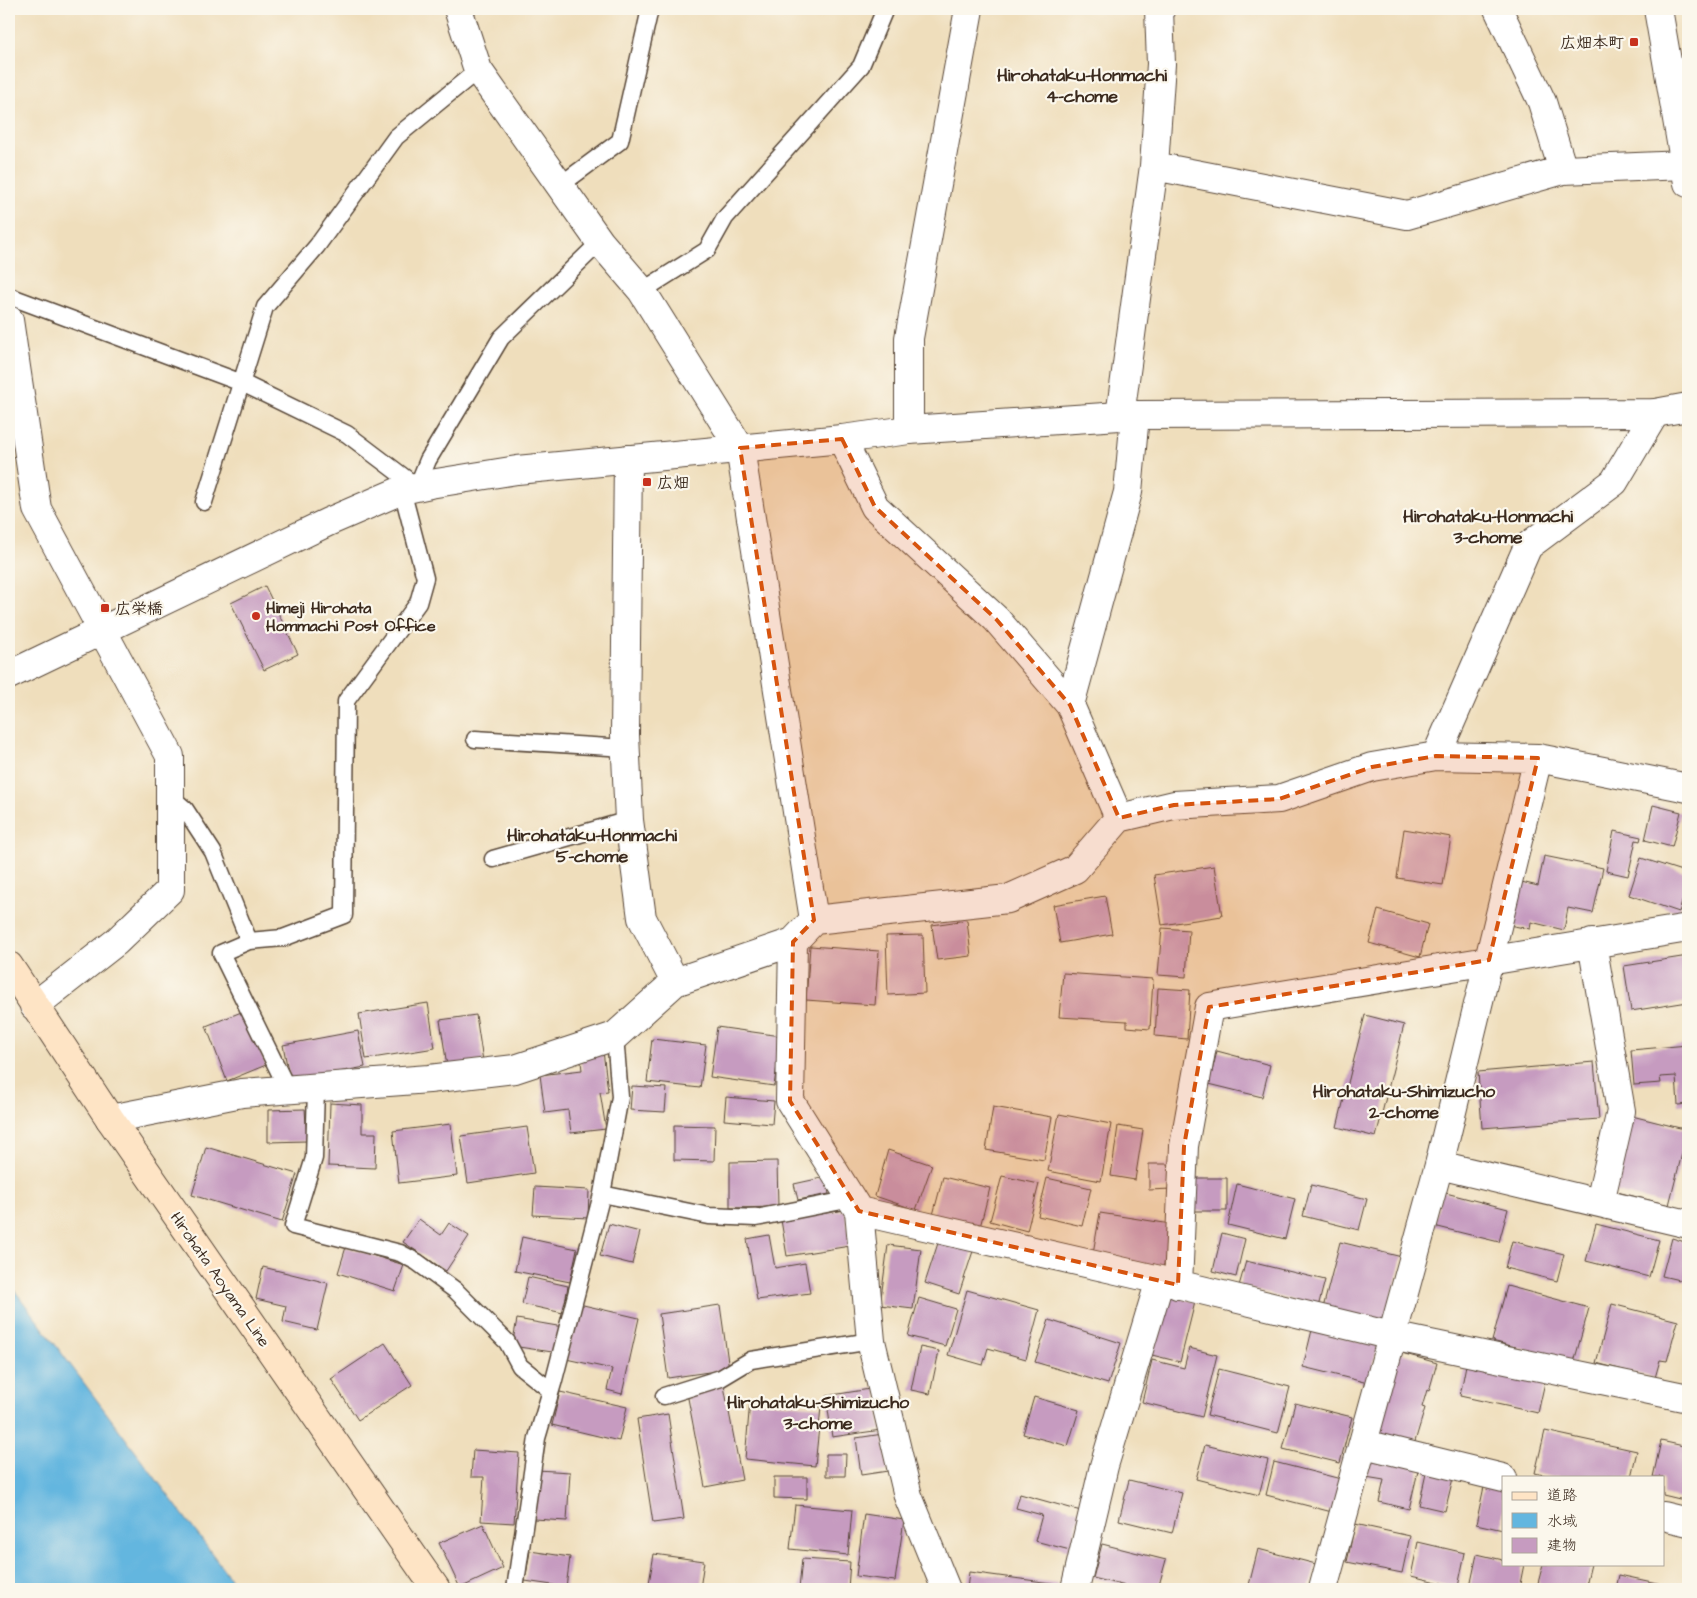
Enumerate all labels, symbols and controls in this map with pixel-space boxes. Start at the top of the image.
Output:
place label: 広畑本町 [1560,32,1624,54]
marker: 広畑本町 [1628,36,1640,48]
district label: Hirohataku-Honmachi 4-chome [997,63,1167,109]
place label: 広畑 [657,472,689,494]
marker: 広畑 [641,476,653,488]
district label: Hirohataku-Honmachi 3-chome [1403,504,1573,550]
place label: Himeji Hirohata Hommachi Post Office [266,597,436,637]
place label: 広栄橋 [115,598,163,620]
marker: 広栄橋 [99,602,111,614]
marker: Himeji Hirohata Hommachi Post Office [250,610,262,622]
district label: Hirohataku-Honmachi 5-chome [507,823,677,869]
district label: Hirohataku-Shimizucho 2-chome [1313,1079,1496,1125]
street label: Hirohata Aoyama Line [164,1208,275,1352]
district label: Hirohataku-Shimizucho 3-chome [727,1390,910,1436]
legend [1502,1476,1664,1566]
text: 道路 [1547,1485,1577,1506]
text: 水域 [1547,1511,1577,1532]
text: 建物 [1547,1535,1577,1556]

